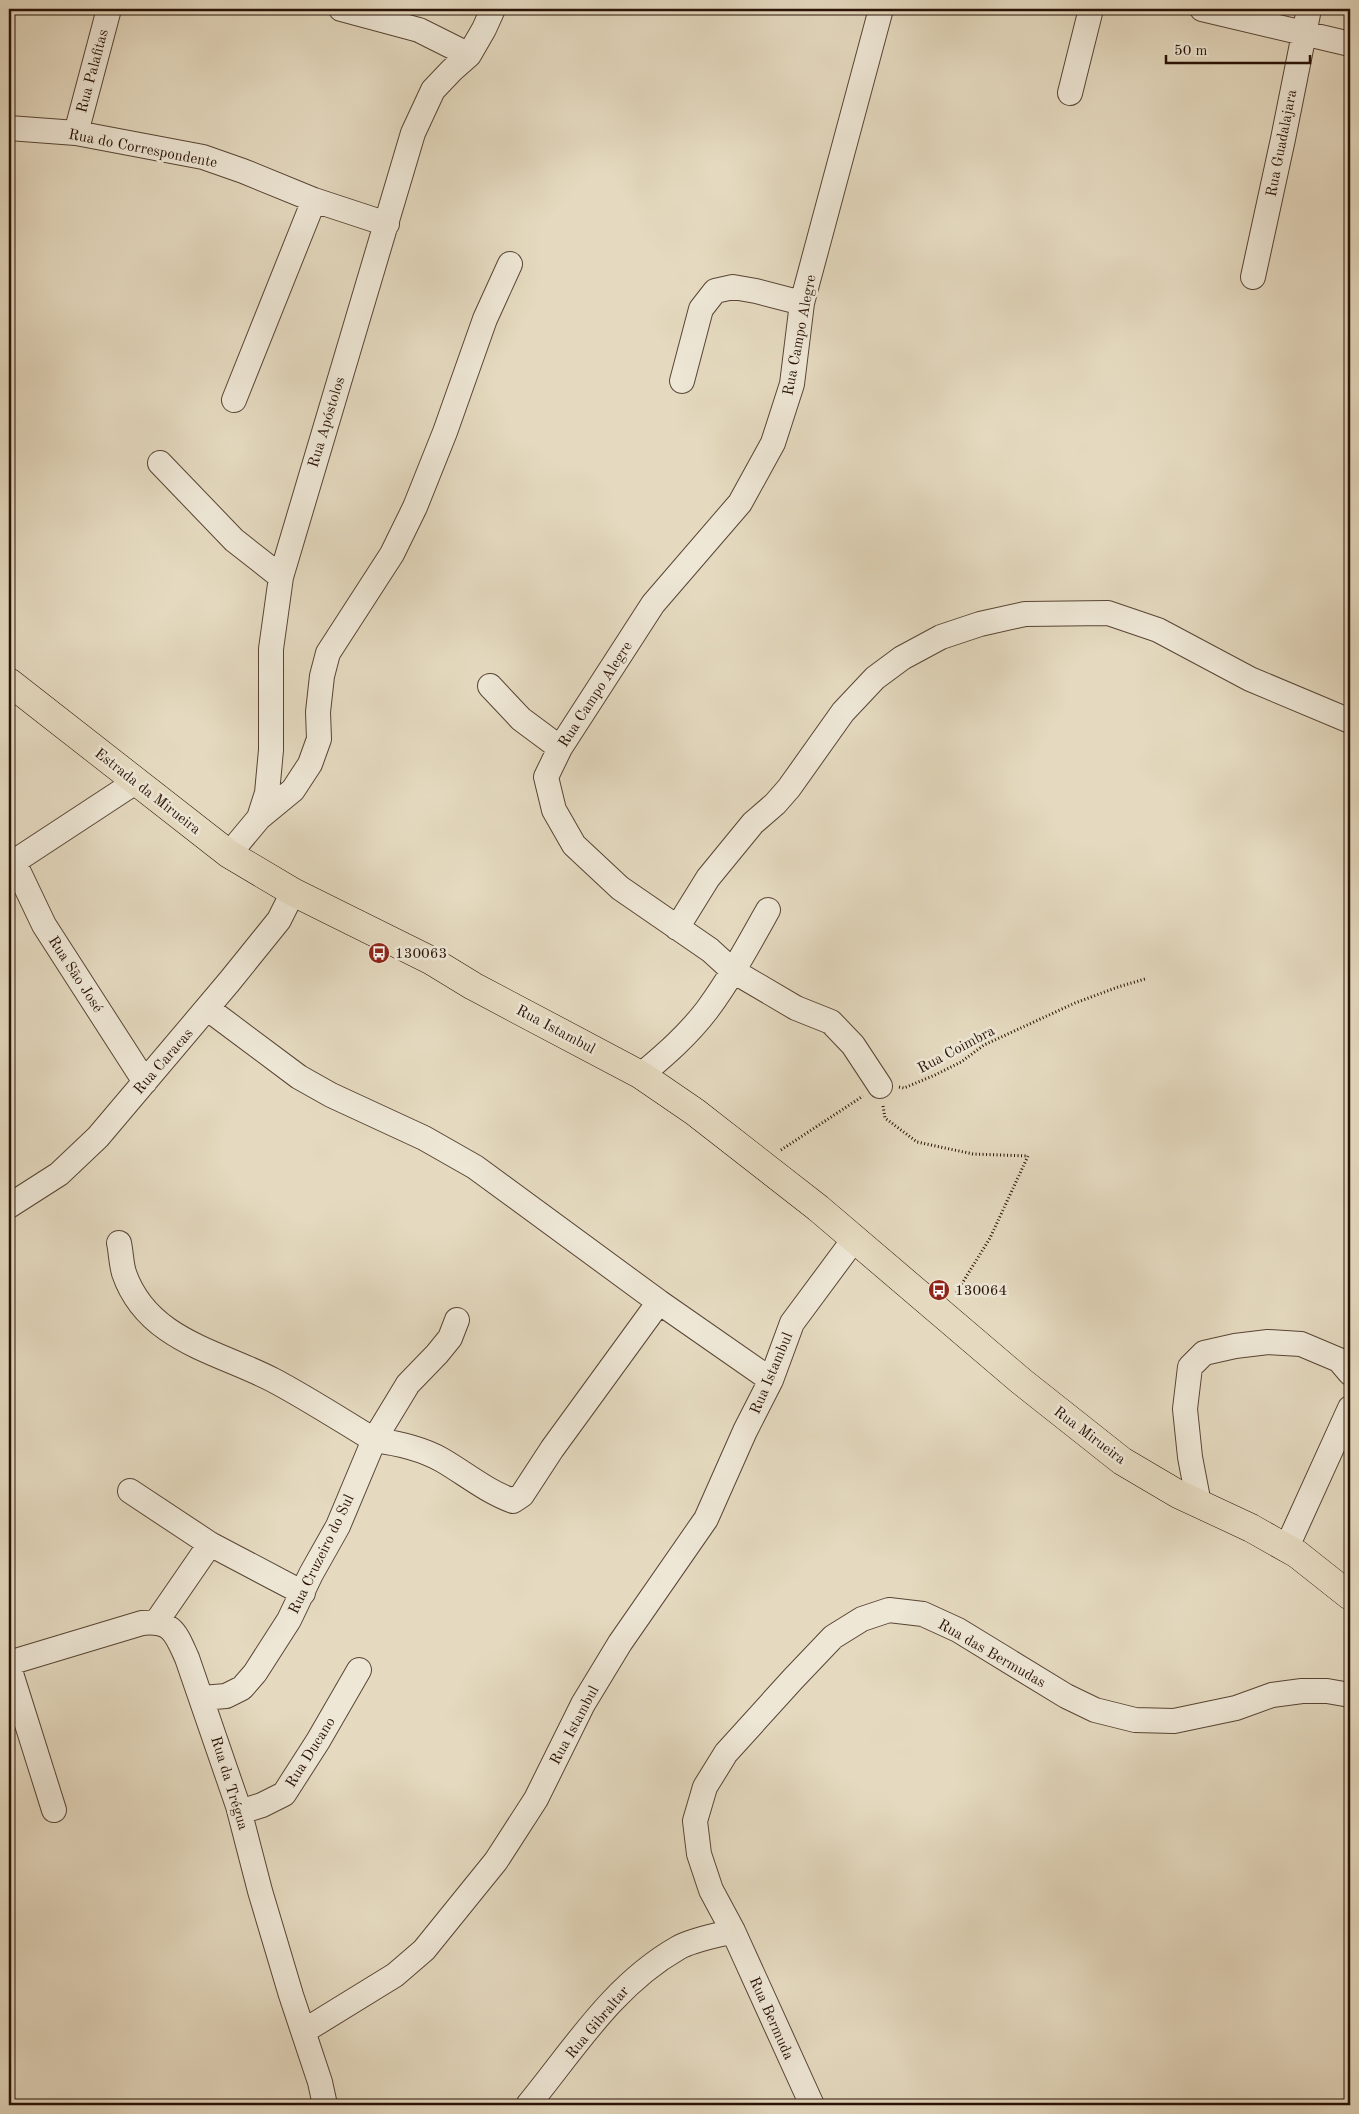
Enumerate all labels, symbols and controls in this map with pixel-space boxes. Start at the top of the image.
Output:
street label: Rua Palafitas [75,28,112,115]
scale bar [1166,32,1310,64]
text: 50 m [1174,44,1208,59]
street label: Rua Guadalajara [1265,88,1300,198]
street label: Rua do Correspondente [67,128,219,171]
street label: Rua Campo Alegre [781,274,820,397]
street label: Rua Apóstolos [306,375,348,470]
street label: Rua Campo Alegre [557,639,636,750]
street label: Estrada da Mirueira [91,746,203,838]
street label: Rua São José [45,934,105,1016]
bus stop icon: 130063 [367,941,391,965]
place label: 130063 [395,947,447,962]
street label: Rua Istambul [513,1003,597,1057]
street label: Rua Coimbra [916,1023,998,1077]
street label: Rua Caracas [132,1026,197,1098]
bus stop icon: 130064 [927,1278,951,1302]
place label: 130064 [955,1284,1007,1299]
street label: Rua Istambul [748,1331,796,1417]
street label: Rua Mirueira [1050,1404,1128,1468]
street label: Rua Cruzeiro do Sul [287,1493,358,1617]
street label: Rua das Bermudas [935,1617,1048,1691]
street label: Rua Istambul [548,1684,602,1768]
street label: Rua Ducano [284,1715,339,1791]
street label: Rua da Trégua [207,1735,250,1833]
street label: Rua Bermuda [746,1975,796,2063]
street label: Rua Gibraltar [564,1984,633,2062]

